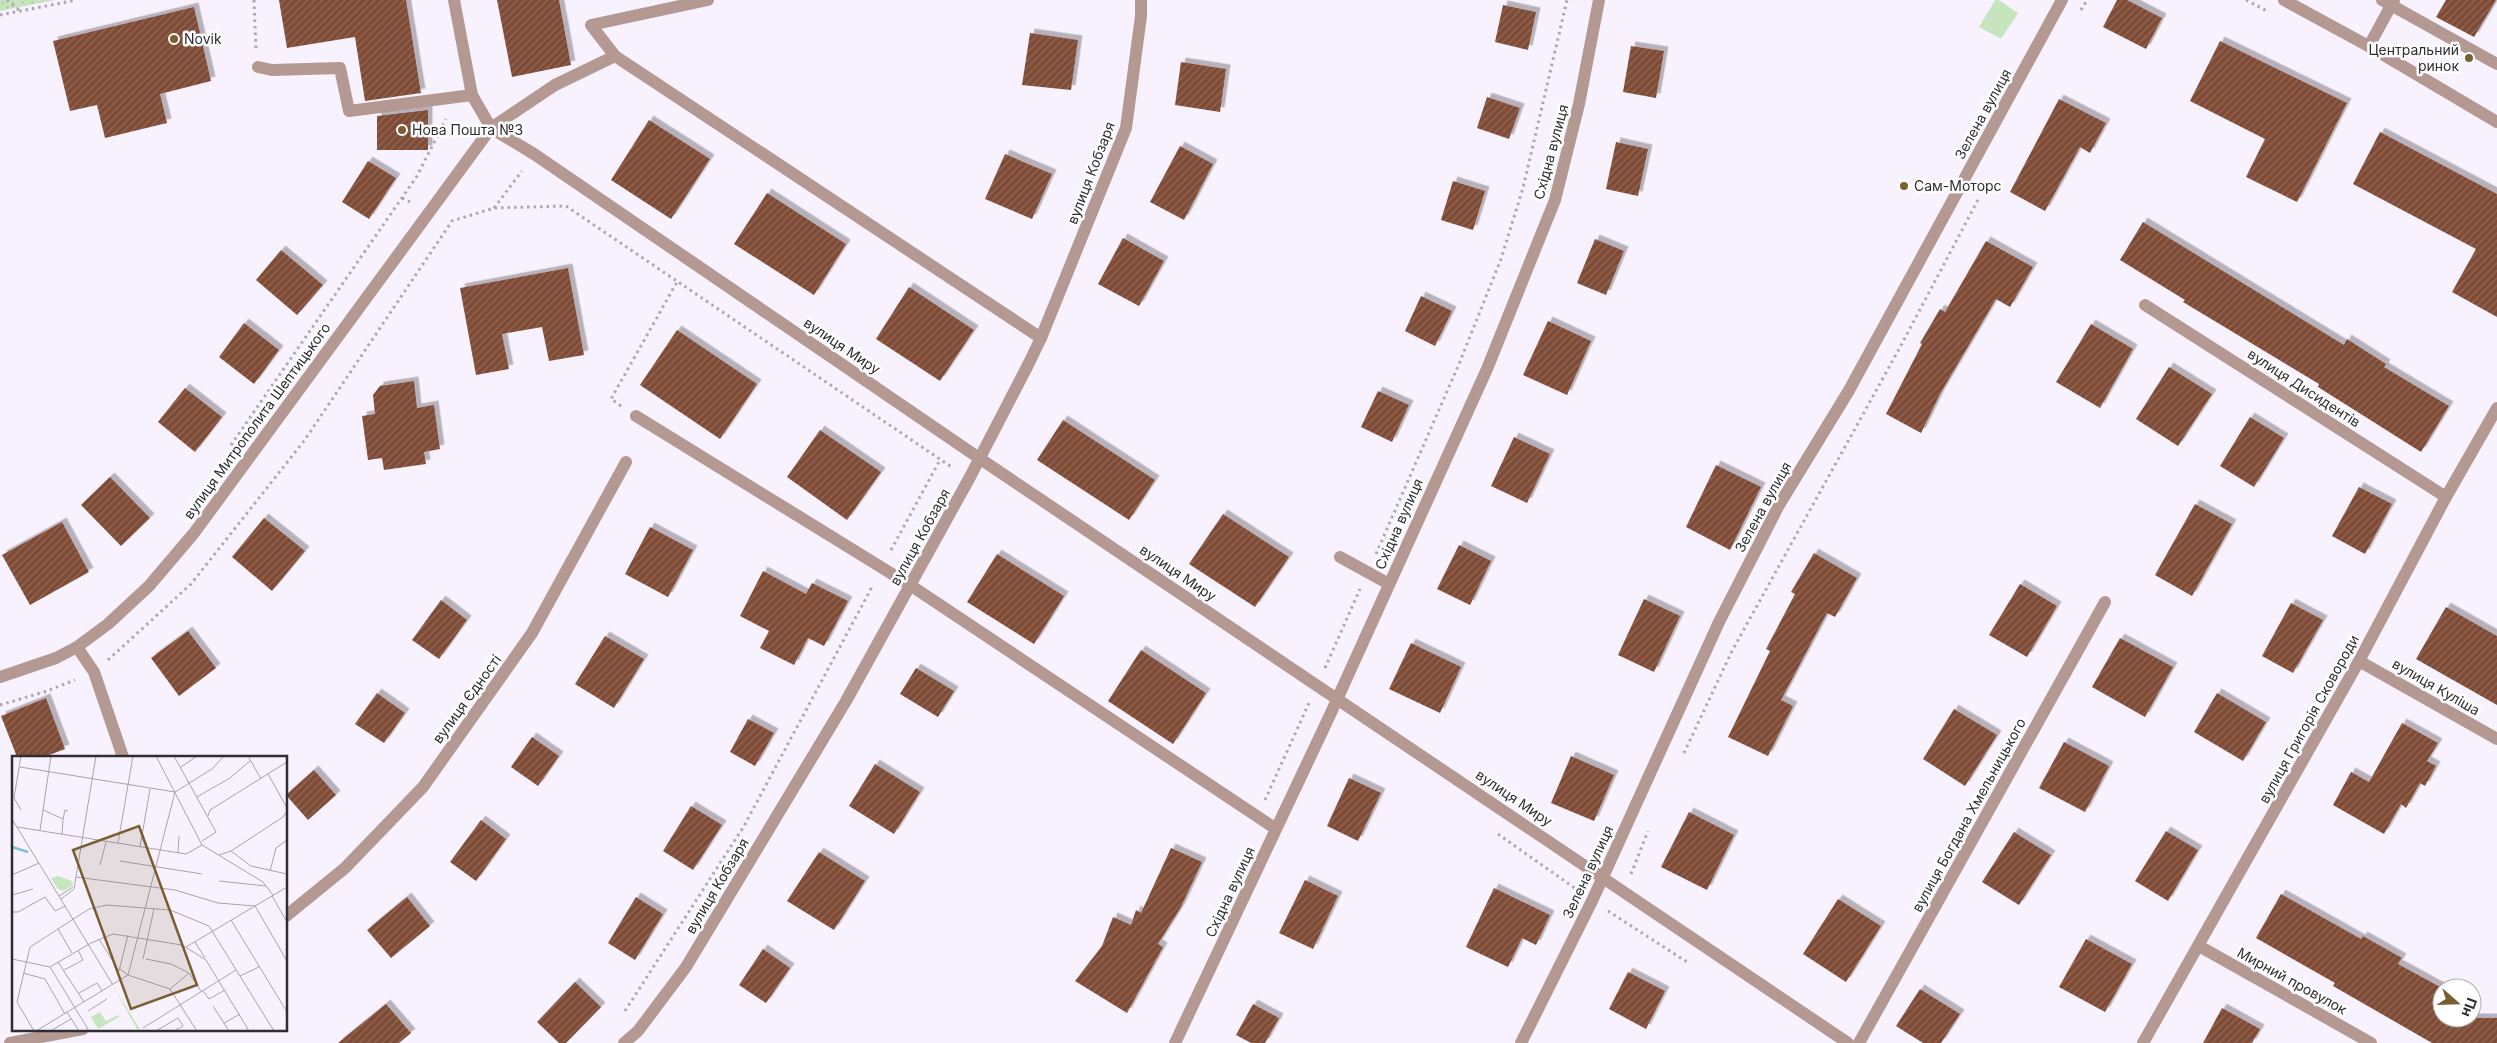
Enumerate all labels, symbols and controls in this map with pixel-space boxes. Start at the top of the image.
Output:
place label: Novik [184,30,222,47]
marker: Novik [168,33,180,45]
place label: Центральний ринок [2368,41,2459,74]
marker: Центральний ринок [2463,52,2475,64]
street label: Зелена вулиця [1951,66,2014,162]
street label: Східна вулиця [1530,102,1571,201]
street label: вулиця Кобзаря [1063,119,1118,226]
place label: Нова Пошта №3 [412,121,523,138]
marker: Нова Пошта №3 [396,124,408,136]
place label: Сам-Моторс [1914,177,2002,194]
marker: Сам-Моторс [1898,180,1910,192]
street label: вулиця Миру [801,314,884,377]
street label: вулиця Митрополита Шептицького [180,319,334,522]
street label: вулиця Дисидентів [2245,345,2364,430]
street label: Зелена вулиця [1731,459,1794,555]
street label: Східна вулиця [1371,476,1426,572]
street label: вулиця Кобзаря [886,485,953,588]
street label: вулиця Миру [1137,541,1220,604]
street label: вулиця Григорія Сковороди [2255,632,2362,806]
street label: вулиця Єдності [429,651,504,746]
street label: вулиця Куліша [2389,655,2483,719]
street label: вулиця Богдана Хмельницького [1908,715,2029,915]
inset map [12,756,288,1030]
street label: вулиця Миру [1473,766,1556,829]
street label: Зелена вулиця [1559,823,1617,921]
street label: вулиця Кобзаря [681,835,752,936]
street label: Східна вулиця [1201,844,1258,940]
street label: Мирний провулок [2234,943,2350,1018]
north arrow [2432,978,2482,1028]
text: Пн [2458,996,2481,1020]

